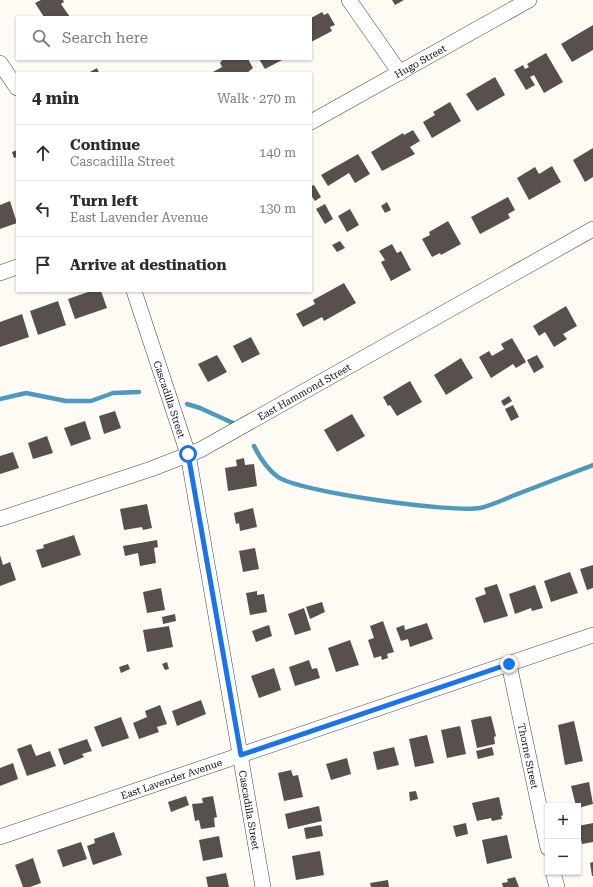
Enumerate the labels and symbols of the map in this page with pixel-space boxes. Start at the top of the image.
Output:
street label: Hugo Street [392,42,448,80]
street label: Cascadilla Street [152,359,188,440]
street label: East Hammond Street [256,361,353,422]
route start [179,445,197,463]
route end [500,655,518,673]
street label: Thorne Street [516,722,541,790]
street label: East Lavender Avenue [119,756,224,801]
street label: Cascadilla Street [237,769,262,851]

